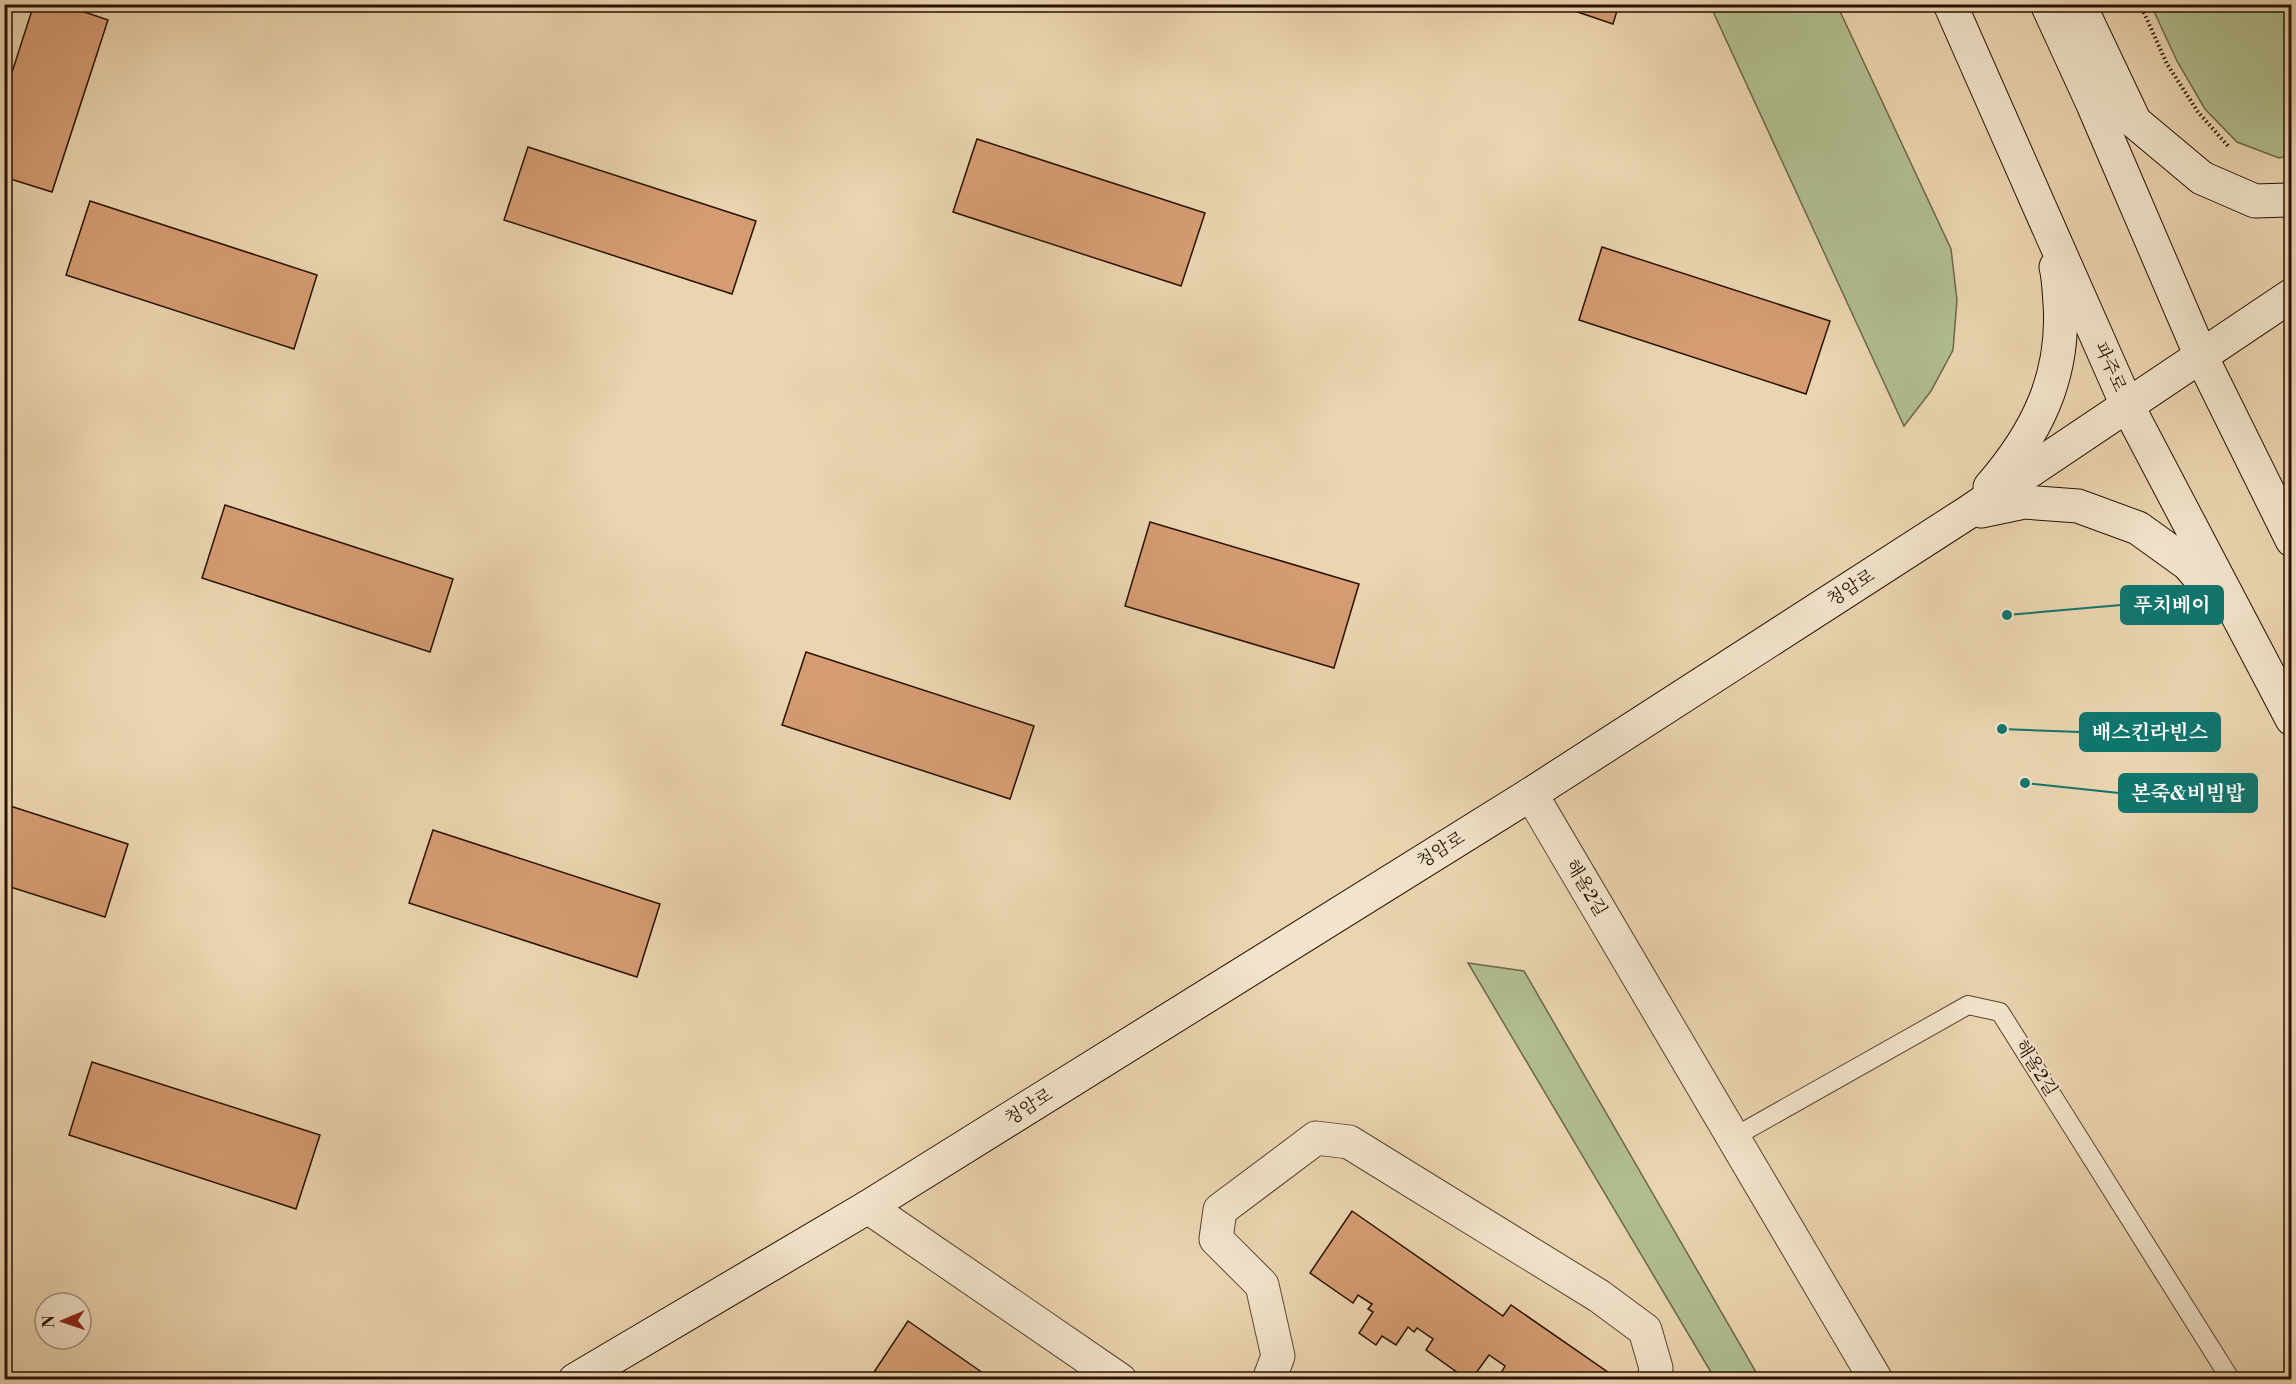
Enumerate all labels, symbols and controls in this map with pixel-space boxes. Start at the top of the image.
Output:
street label: 파주로 [2089,338,2131,396]
street label: 청암로 [1823,564,1879,612]
callout: 푸치베이 [2121,586,2223,624]
text: 푸치베이 [2133,594,2211,619]
callout: 배스킨라빈스 [2080,713,2220,751]
text: 배스킨라빈스 [2092,721,2208,746]
callout: 본죽&비빔밥 [2119,774,2257,812]
text: 본죽&비빔밥 [2131,782,2245,807]
street label: 청암로 [1413,826,1469,874]
street label: 해올2길 [1560,855,1612,921]
street label: 해올2길 [2010,1035,2062,1101]
street label: 청암로 [1001,1083,1057,1131]
north arrow [33,1291,93,1351]
text: N [39,1314,59,1328]

